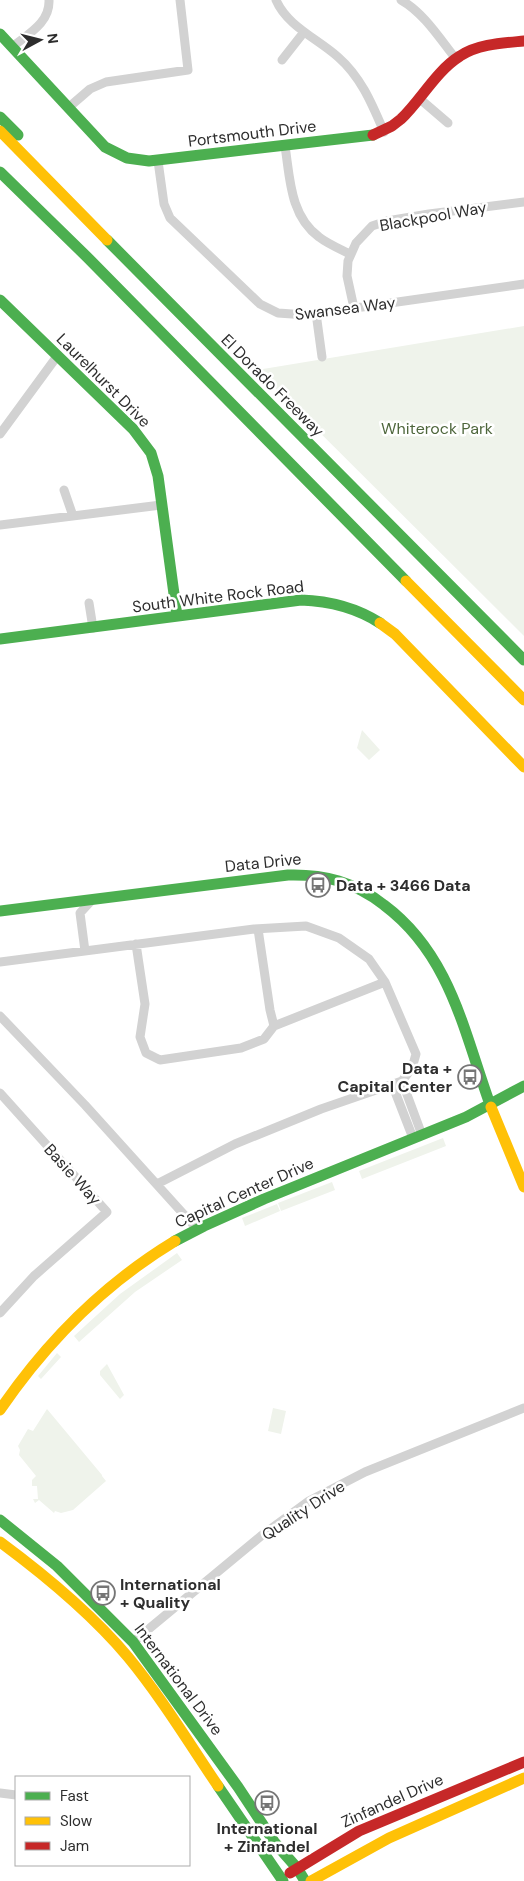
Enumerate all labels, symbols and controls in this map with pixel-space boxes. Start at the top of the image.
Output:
north arrow [15,15,65,65]
text: N [43,32,62,45]
street label: Portsmouth Drive [187,115,317,152]
street label: Blackpool Way [378,197,488,236]
street label: Swansea Way [294,292,397,325]
street label: Laurelhurst Drive [52,329,155,432]
street label: El Dorado Freeway [217,329,329,441]
park label: Whiterock Park [381,418,493,439]
street label: South White Rock Road [131,576,305,617]
street label: Data Drive [224,848,302,877]
bus stop icon: Data + 3466 Data [305,872,331,898]
place label: Data + 3466 Data [336,875,471,896]
place label: Data + Capital Center [337,1058,452,1097]
bus stop icon: Data + Capital Center [457,1064,483,1090]
street label: Basie Way [40,1139,106,1210]
street label: Capital Center Drive [172,1152,317,1233]
street label: Quality Drive [258,1476,349,1545]
place label: International + Quality [120,1574,221,1613]
bus stop icon: International + Quality [90,1580,116,1606]
street label: International Drive [130,1619,228,1739]
street label: Zinfandel Drive [338,1769,447,1832]
legend [15,1776,190,1866]
text: Fast [60,1786,89,1806]
bus stop icon: International + Zinfandel [254,1790,280,1816]
text: Slow [60,1811,93,1831]
place label: International + Zinfandel [217,1818,317,1857]
text: Jam [60,1836,89,1856]

